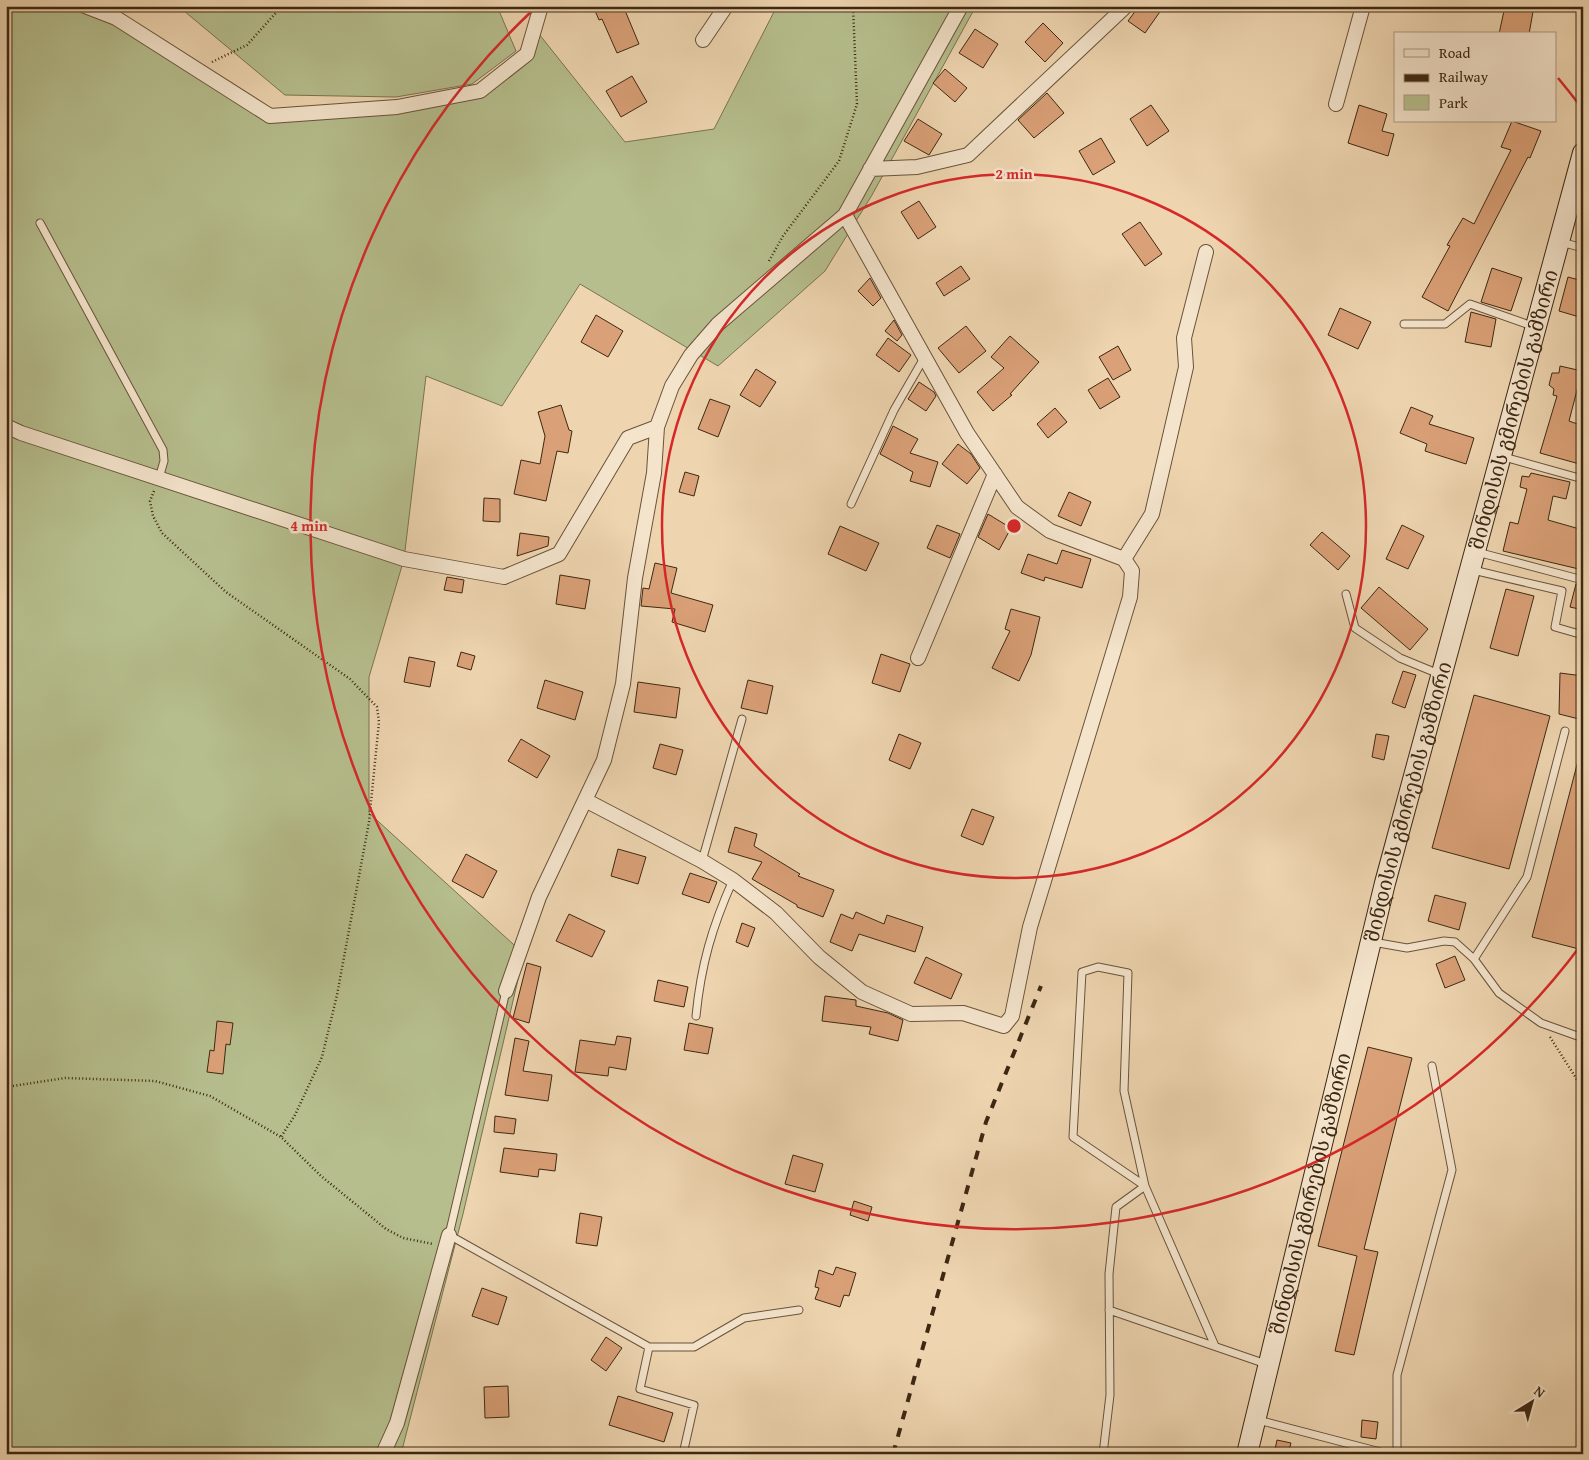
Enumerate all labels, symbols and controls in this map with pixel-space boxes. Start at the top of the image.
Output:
legend [1394,32,1556,122]
text: Road [1439,42,1470,63]
text: Railway [1439,66,1489,87]
text: Park [1439,92,1468,113]
text: 2 min [995,163,1033,184]
street label: შინდისის გმირების გამზირი [1461,266,1565,553]
text: 4 min [290,515,328,536]
centre of rings [1005,517,1023,535]
street label: შინდისის გმირების გამზირი [1356,658,1458,945]
street label: შინდისის გმირების გამზირი [1261,1050,1358,1337]
north arrow [1506,1378,1556,1428]
text: N [1530,1381,1550,1403]

